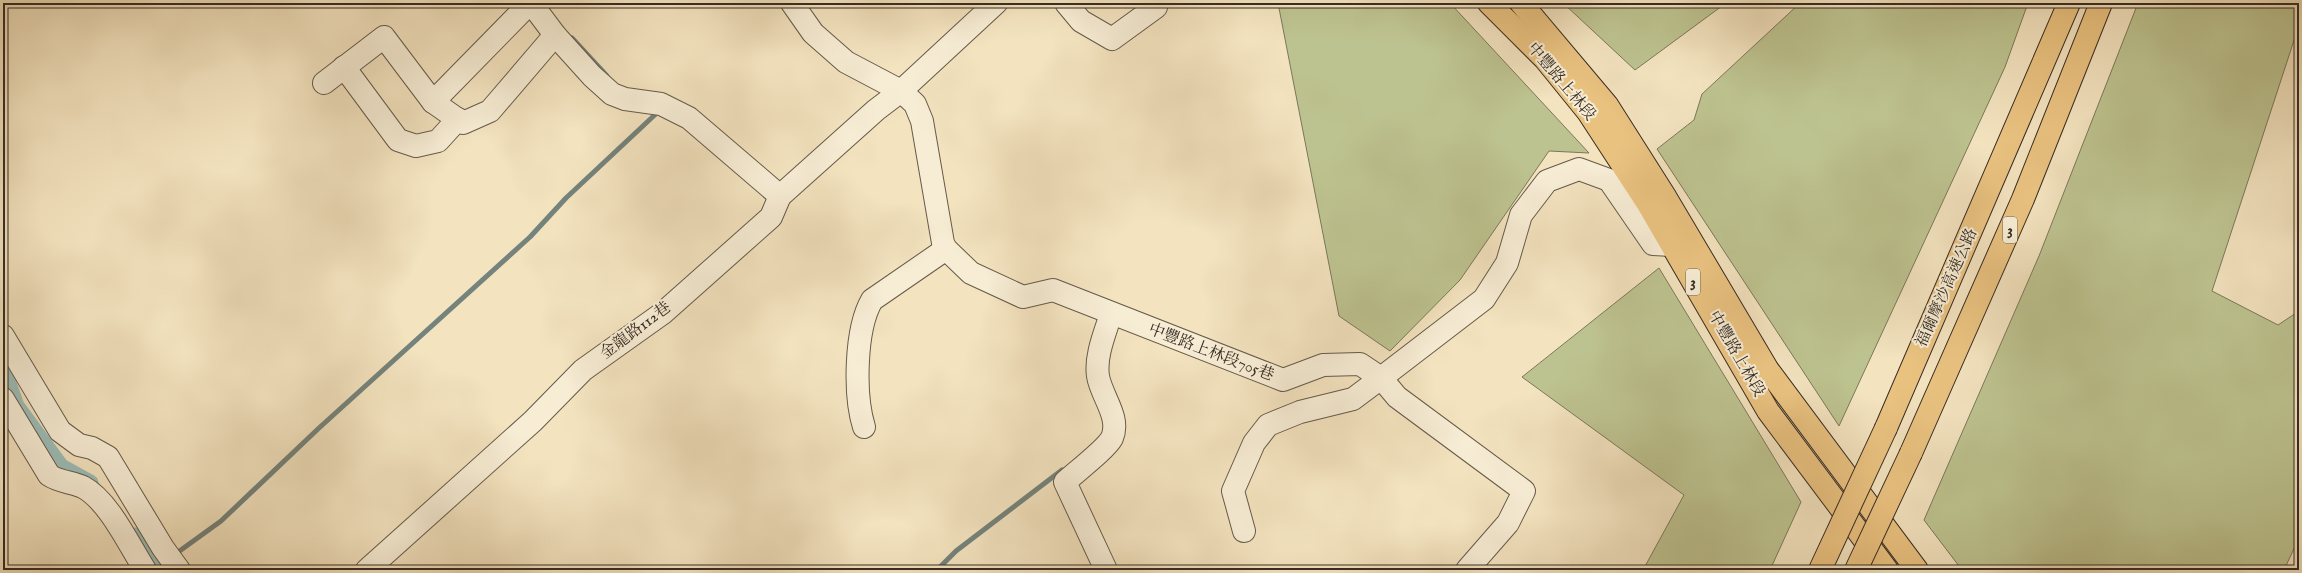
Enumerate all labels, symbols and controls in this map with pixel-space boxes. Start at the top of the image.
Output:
street label: 中豐路上林段 [1522,39,1600,125]
road number: 3 [2003,217,2017,243]
street label: 福爾摩沙高速公路 [1912,225,1982,351]
road number: 3 [1686,269,1700,295]
street label: 金龍路112巷 [597,298,675,364]
street label: 中豐路上林段 [1703,307,1769,401]
street label: 中豐路上林段705巷 [1145,320,1277,386]

